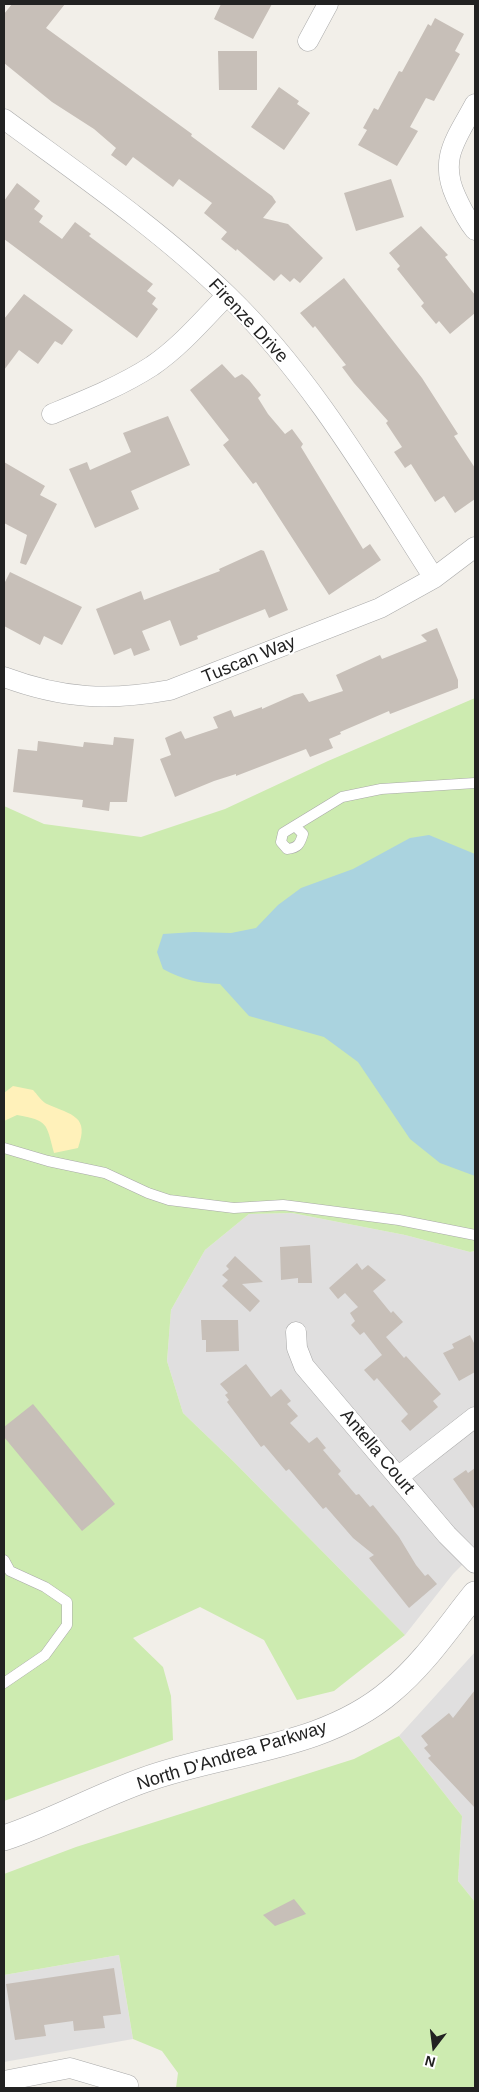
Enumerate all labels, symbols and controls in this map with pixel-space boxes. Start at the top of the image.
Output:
street label: Firenze Drive [204,274,292,368]
street label: Tuscan Way [199,632,299,688]
street label: Antella Court [335,1405,419,1499]
street label: North D'Andrea Parkway [134,1717,330,1795]
north arrow [409,2022,459,2072]
text: N [423,2052,437,2071]

